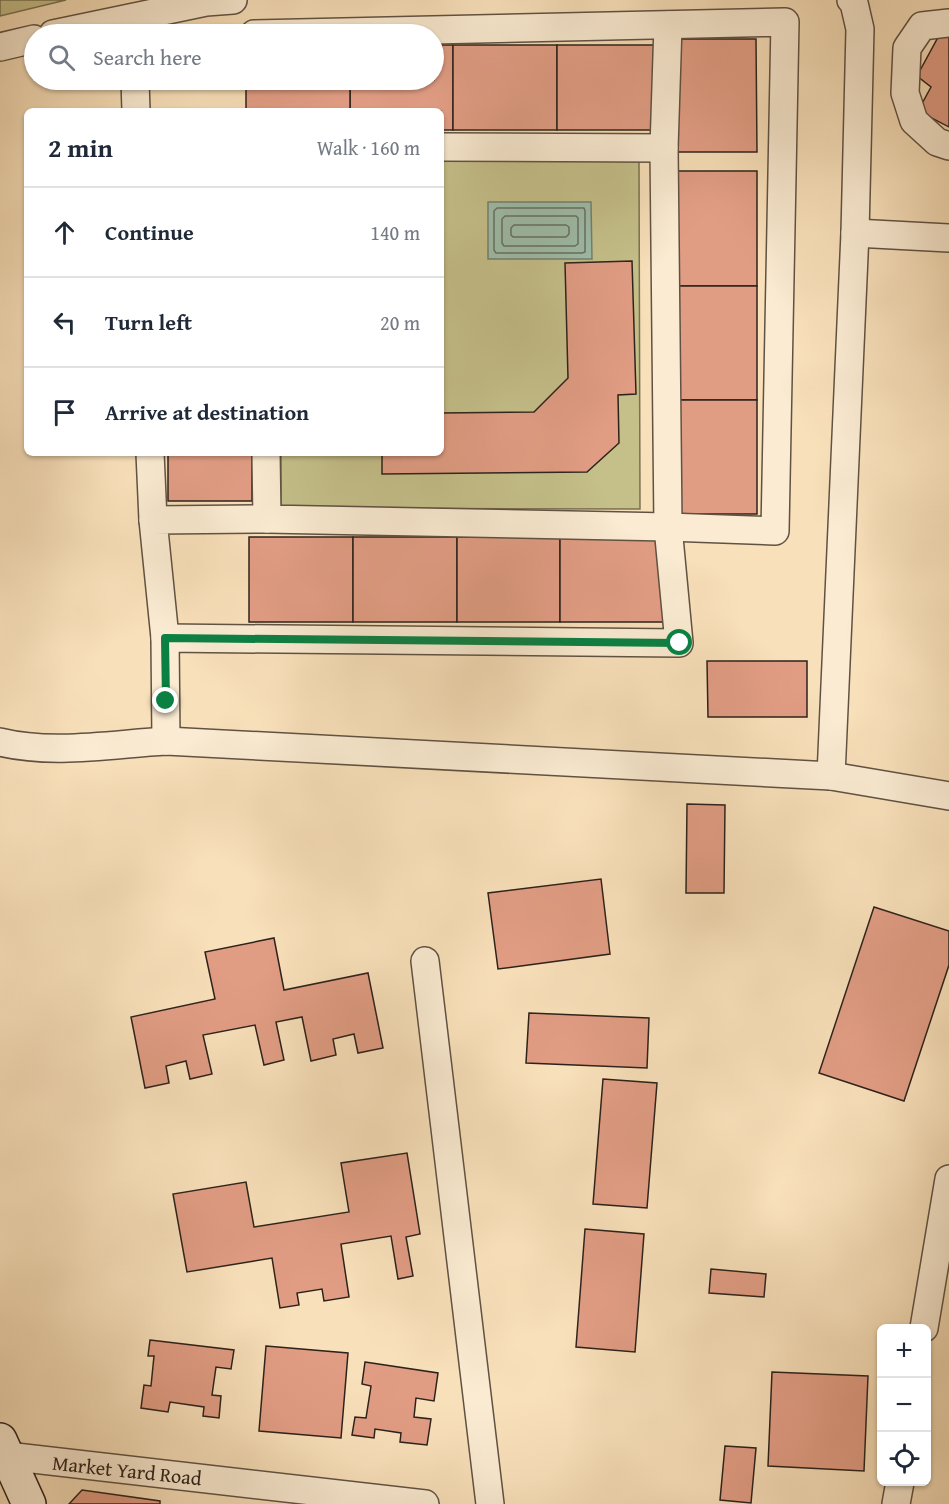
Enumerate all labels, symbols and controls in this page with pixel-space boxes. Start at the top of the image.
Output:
search box [24,24,444,90]
icon: search [45,41,78,74]
text: Search here [93,41,202,73]
text: 2 min [48,128,113,167]
text: Walk · 160 m [317,133,420,162]
icon: ahead [48,216,81,249]
text: Continue [105,216,194,248]
text: 140 m [370,218,420,247]
icon: left [48,306,81,339]
text: Turn left [105,306,192,338]
text: 20 m [380,308,420,337]
icon: arrive [48,396,81,429]
text: Arrive at destination [105,396,309,428]
route start [666,629,692,655]
route end [152,687,178,713]
map controls [877,1324,931,1486]
button: + [877,1324,931,1378]
button: − [877,1378,931,1432]
button: locate [877,1432,931,1486]
street label: Market Yard Road [51,1448,203,1492]

